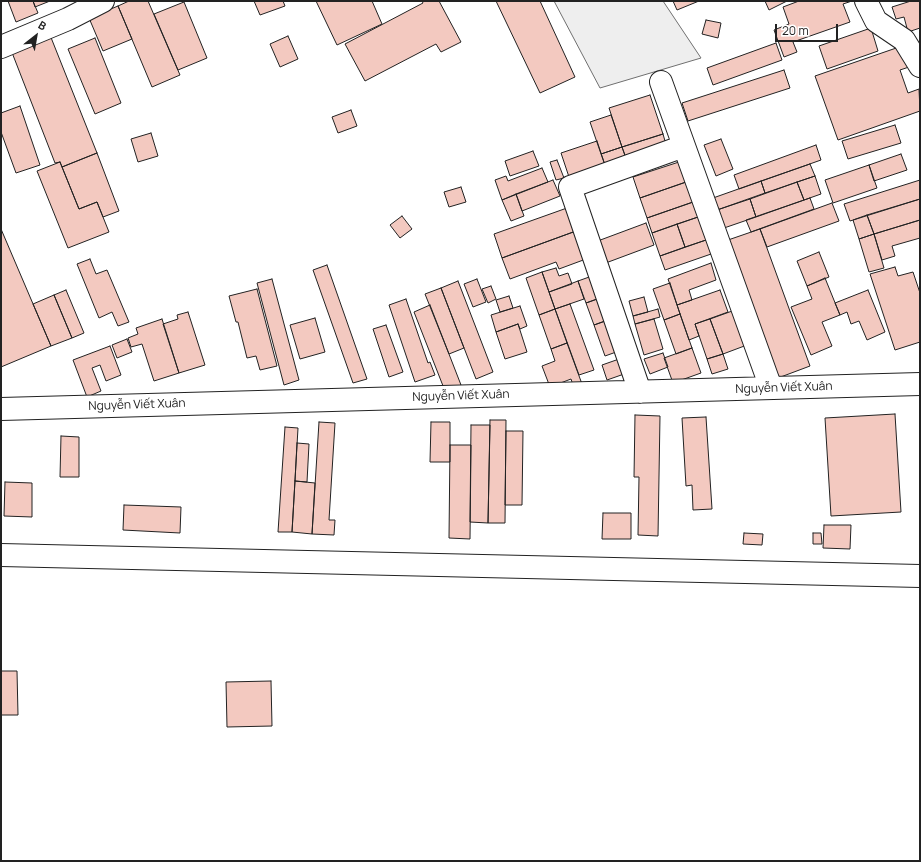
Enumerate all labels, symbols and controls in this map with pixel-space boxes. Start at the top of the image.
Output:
north arrow [16,16,56,56]
scale bar [777,16,840,42]
text: B [36,17,49,34]
text: 20 m [782,22,809,39]
street label: Nguyễn Viết Xuân [735,379,833,397]
street label: Nguyễn Viết Xuân [412,387,510,405]
street label: Nguyễn Viết Xuân [88,396,186,414]

